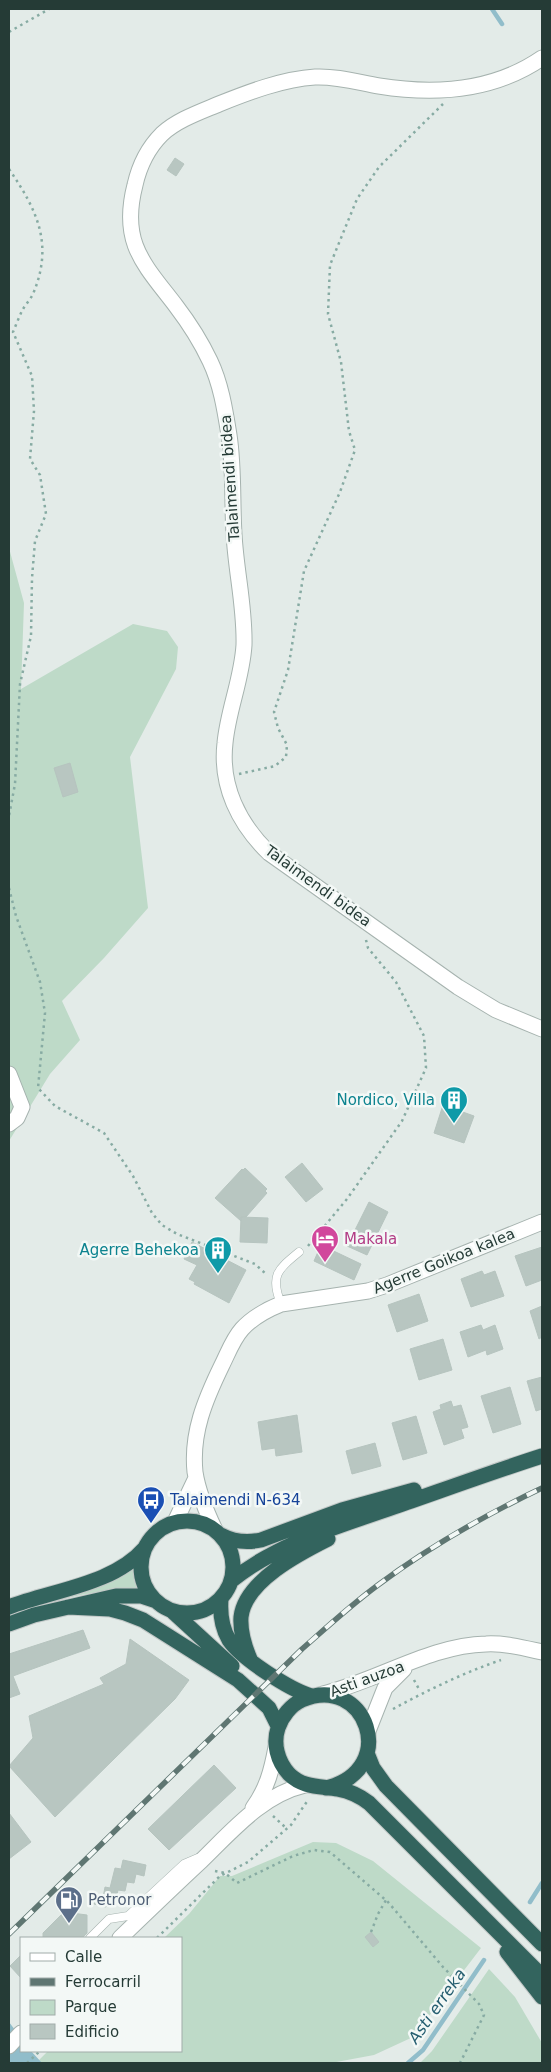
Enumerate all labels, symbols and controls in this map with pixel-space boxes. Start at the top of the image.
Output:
street label: Talaimendi bidea [217,414,243,543]
street label: Talaimendi bidea [261,841,375,931]
building icon: Nordico, Villa [439,1085,469,1124]
place label: Nordico, Villa [336,1091,435,1109]
hotel icon: Makala [310,1224,340,1263]
street label: Agerre Goikoa kalea [371,1224,517,1298]
place label: Makala [344,1230,397,1248]
building icon: Agerre Behekoa [203,1235,233,1274]
place label: Agerre Behekoa [79,1241,199,1259]
bus stop icon: Talaimendi N-634 [136,1485,166,1524]
place label: Talaimendi N-634 [169,1491,300,1509]
street label: Asti auzoa [327,1657,407,1701]
fuel station icon: Petronor [54,1885,84,1924]
place label: Petronor [88,1891,152,1909]
legend [20,1937,182,2052]
text: Calle [65,1948,102,1966]
water label: Asti erreka [404,1965,470,2048]
text: Ferrocarril [65,1973,141,1991]
text: Parque [65,1998,117,2016]
text: Edificio [65,2023,119,2041]

